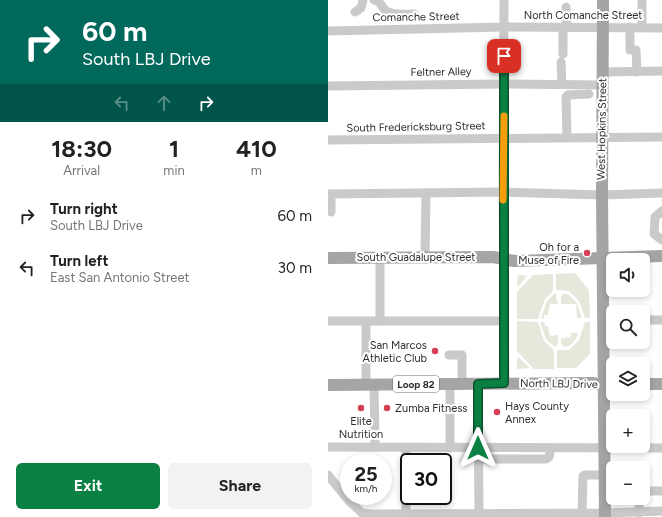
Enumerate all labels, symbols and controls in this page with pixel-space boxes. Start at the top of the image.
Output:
street label: North Comanche Street [524,9,642,22]
street label: Comanche Street [372,10,460,24]
text: 60 m [82,14,147,48]
icon: right [16,16,68,68]
pin [487,39,521,73]
icon: arrive [493,45,515,67]
text: South LBJ Drive [82,48,211,70]
street label: Feltner Alley [410,65,472,79]
street label: West Hopkins Street [595,78,609,180]
icon: left [111,92,133,114]
icon: ahead [153,92,175,114]
icon: right [195,92,217,114]
street label: South Fredericksburg Street [346,119,486,135]
text: 18:30 [51,134,112,163]
text: 1 [169,134,179,163]
text: 410 [236,134,277,163]
text: Arrival [63,163,100,178]
text: min [163,163,185,178]
text: m [251,163,262,178]
text: Turn right [50,200,118,218]
icon: right [16,205,38,227]
text: 60 m [277,207,312,225]
text: South LBJ Drive [50,218,143,233]
place label: Oh for a Muse of Fire [518,241,579,267]
marker: Oh for a Muse of Fire [582,248,592,258]
street label: South Guadalupe Street [356,251,476,264]
text: Turn left [50,252,108,270]
map controls [606,253,650,505]
button: sound [606,253,650,297]
icon: left [16,257,38,279]
text: 30 m [278,259,312,277]
text: East San Antonio Street [50,270,189,285]
button: search [606,305,650,349]
place label: San Marcos Athletic Club [363,339,427,365]
marker: San Marcos Athletic Club [430,346,440,356]
button: layers [606,357,650,401]
road number: Loop 82 [393,376,439,392]
street label: North LBJ Drive [520,377,598,391]
place label: Hays County Annex [505,400,569,426]
place label: Zumba Fitness [395,402,467,415]
marker: Elite Nutrition [356,403,366,413]
marker: Zumba Fitness [382,403,392,413]
marker: Hays County Annex [492,407,502,417]
button: + [606,409,650,453]
place label: Elite Nutrition [339,415,383,441]
position arrow [457,427,499,469]
speed limit sign: 30 [400,453,452,505]
button: − [606,461,650,505]
text: 25 [354,462,378,486]
button: Exit [16,463,160,509]
button: Share [168,463,312,509]
text: km/h [355,482,377,495]

